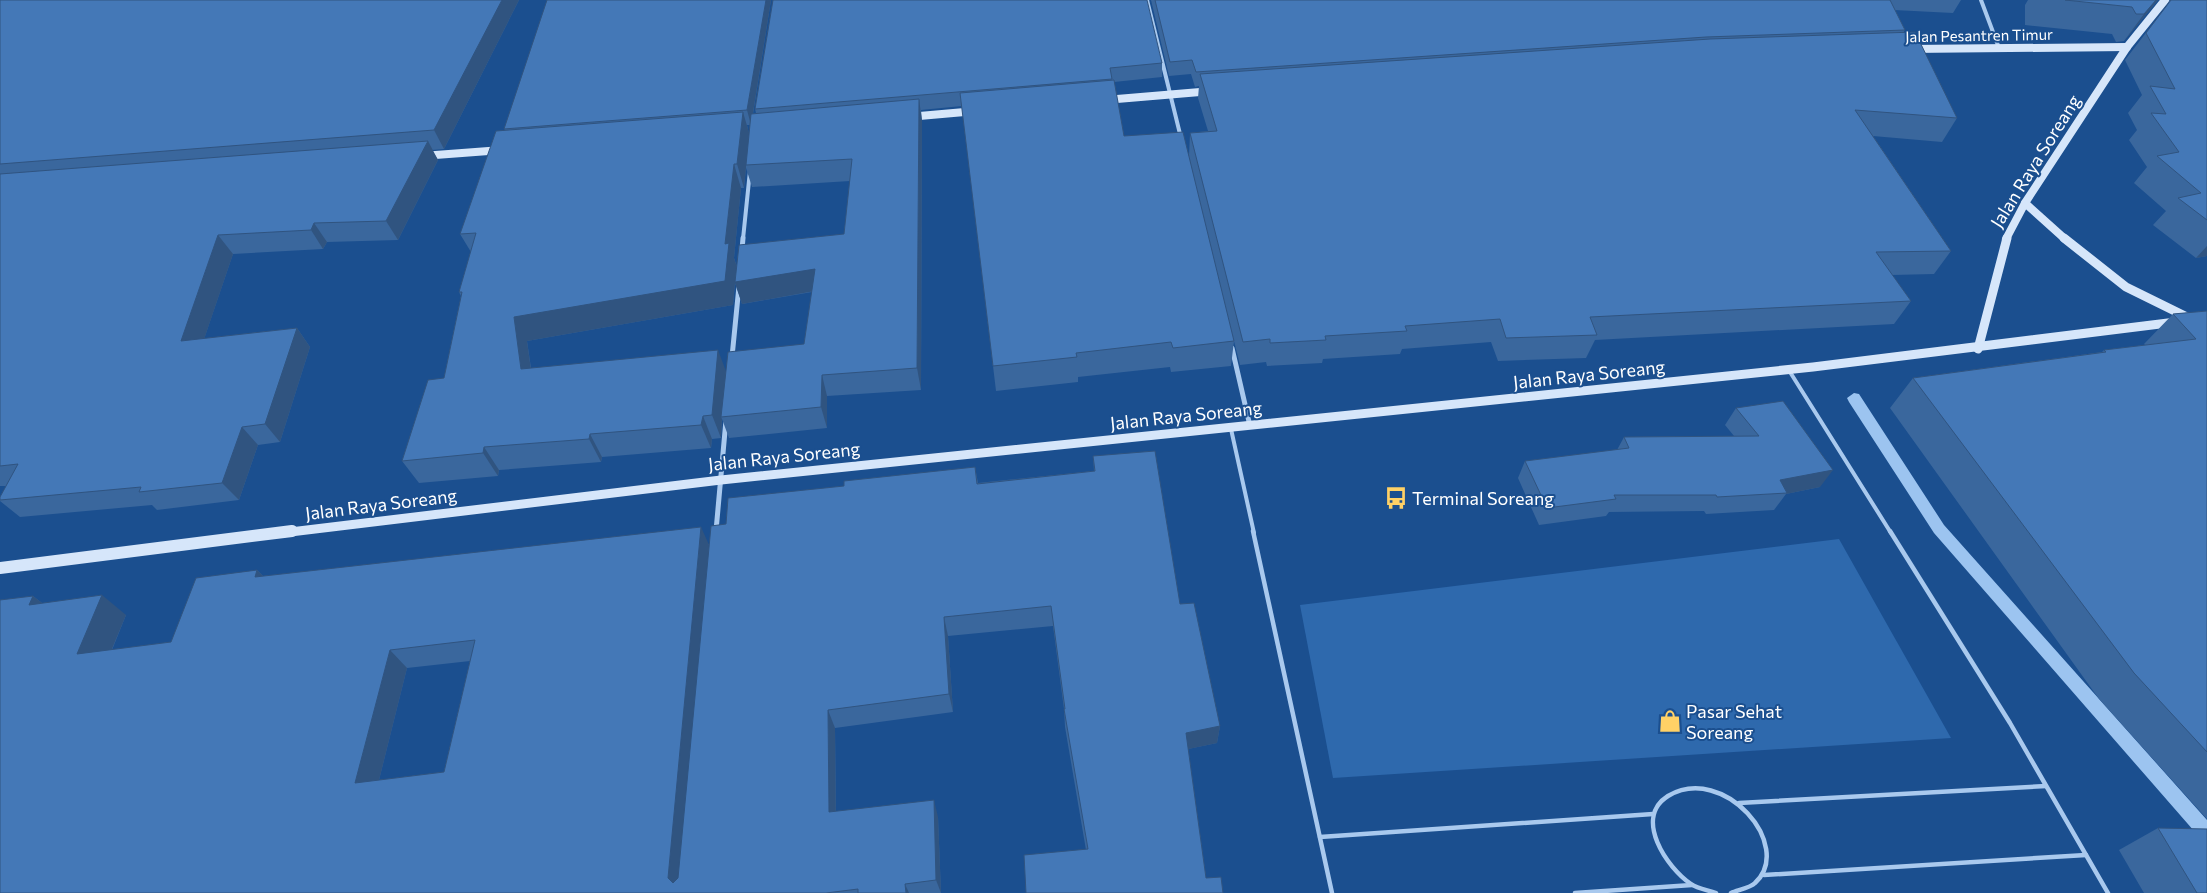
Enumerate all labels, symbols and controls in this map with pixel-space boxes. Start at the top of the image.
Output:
street label: Jalan Pesantren Timur [1905,25,2053,45]
street label: Jalan Raya Soreang [1985,90,2085,232]
street label: Jalan Raya Soreang [1512,355,1666,393]
street label: Jalan Raya Soreang [1109,396,1263,434]
street label: Jalan Raya Soreang [707,437,861,475]
street label: Jalan Raya Soreang [304,484,458,524]
bus stop icon: Terminal Soreang [1383,485,1409,511]
place label: Terminal Soreang [1412,487,1554,509]
place label: Pasar Sehat Soreang [1686,700,1782,743]
shop icon: Pasar Sehat Soreang [1657,708,1683,734]

